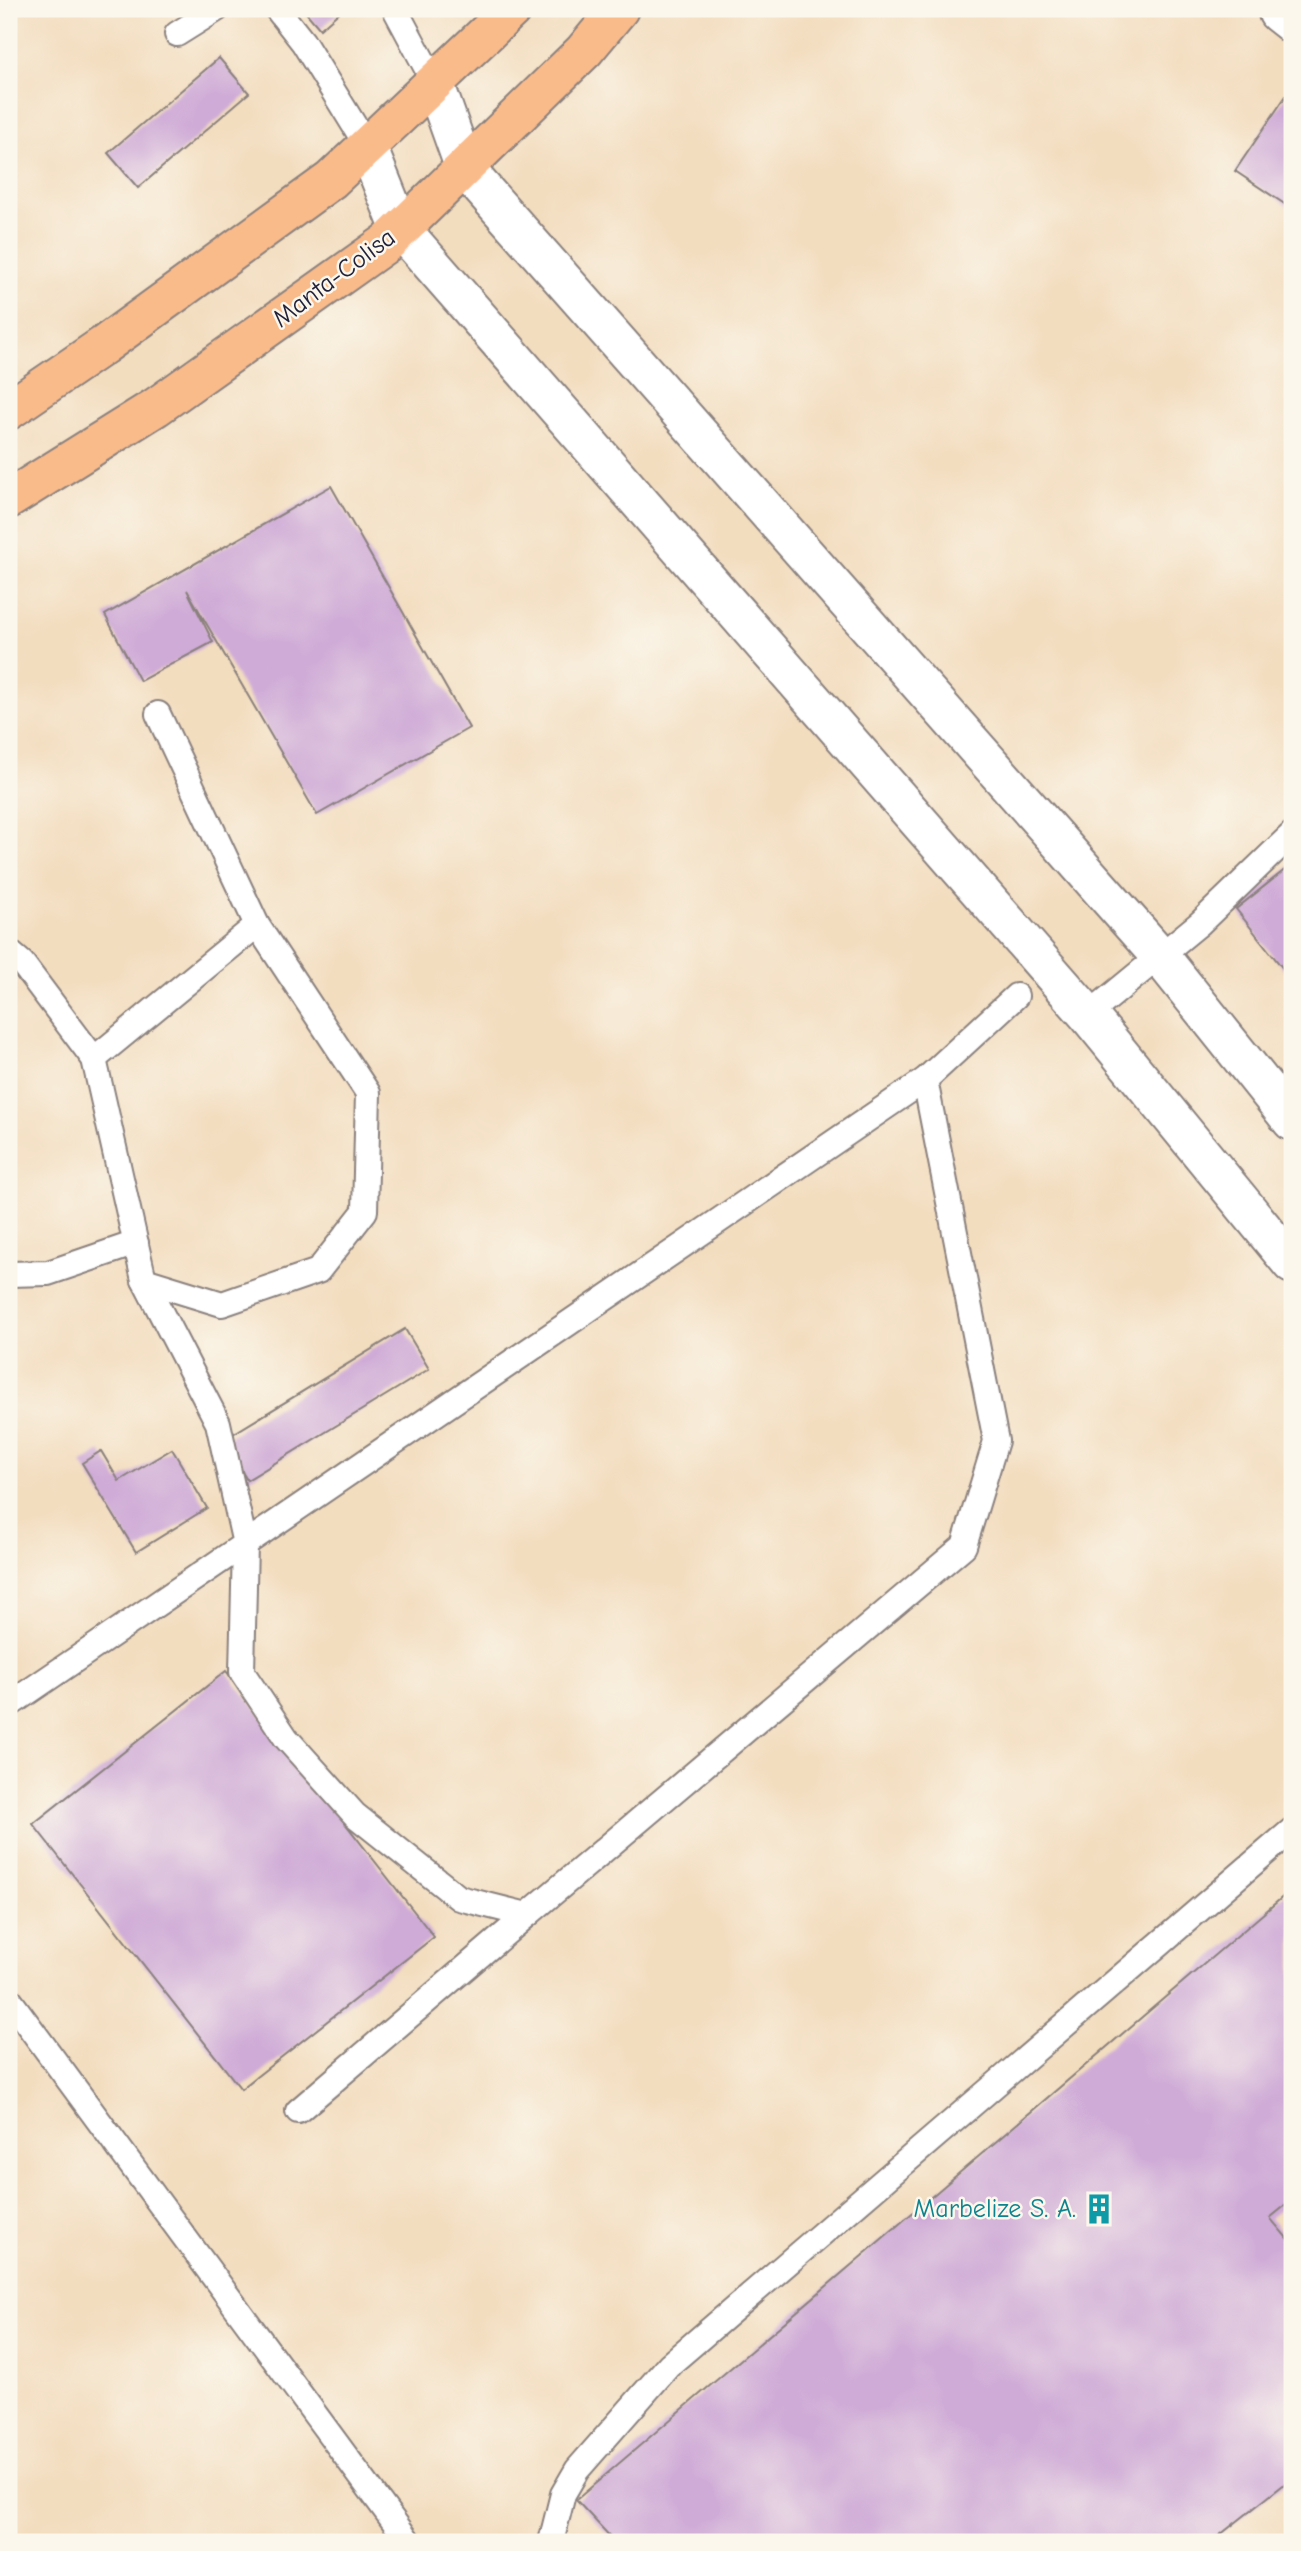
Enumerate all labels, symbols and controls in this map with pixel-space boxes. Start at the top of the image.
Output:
street label: Manta-Colisa [267,222,401,334]
building icon: Marbelize S. A. [1082,2192,1116,2226]
place label: Marbelize S. A. [913,2194,1076,2224]

